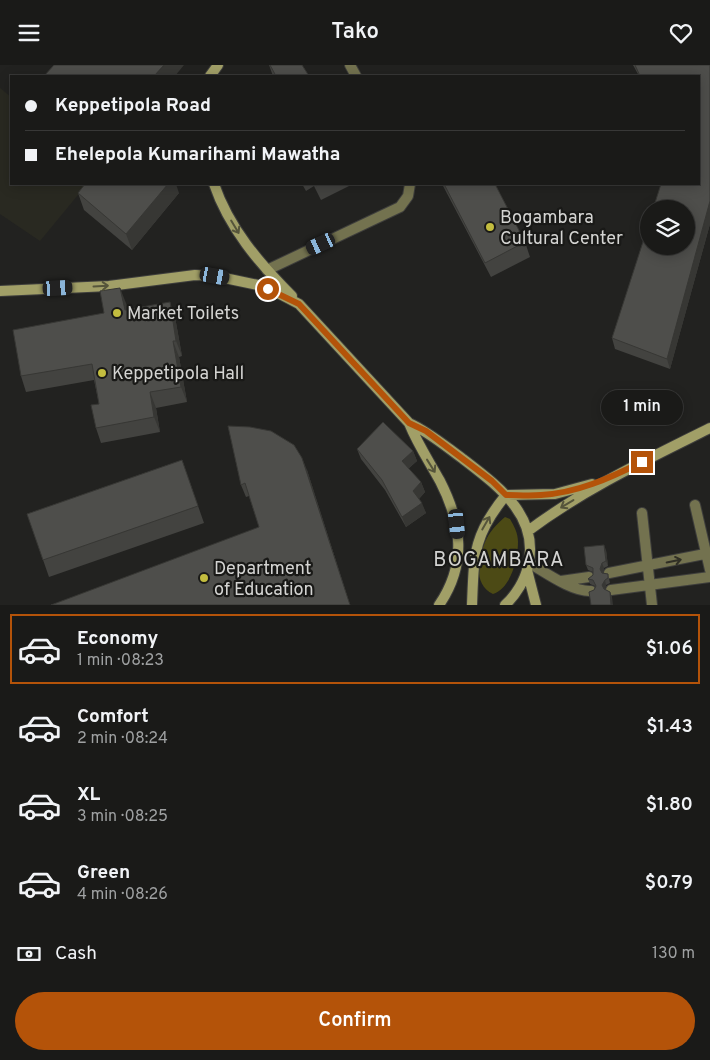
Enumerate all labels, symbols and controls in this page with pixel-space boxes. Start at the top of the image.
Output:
icon: menu [15,19,43,47]
text: Tako [331,19,379,46]
icon: heart [667,19,695,47]
text: Keppetipola Road [55,94,211,118]
text: Ehelepola Kumarihami Mawatha [55,143,340,167]
map controls [640,200,695,255]
button: layers [640,200,695,255]
place label: Bogambara Cultural Center [500,207,623,251]
one-way arrow [231,220,241,234]
marker: Bogambara Cultural Center [484,221,496,233]
car [304,231,337,257]
car [198,266,231,286]
route start [257,278,279,300]
car [42,280,73,296]
one-way arrow [93,282,109,291]
place label: Market Toilets [127,303,239,326]
marker: Market Toilets [111,307,123,319]
place label: Keppetipola Hall [112,363,244,386]
marker: Keppetipola Hall [96,367,108,379]
callout: 1 min [601,389,683,425]
text: 1 min [623,397,661,417]
route end [631,451,653,473]
one-way arrow [426,459,436,473]
one-way arrow [560,499,574,509]
car [447,508,466,540]
one-way arrow [481,516,491,531]
district label: BOGAMBARA [433,548,565,574]
one-way arrow [666,556,682,565]
place label: Department of Education [214,558,314,602]
marker: Department of Education [198,572,210,584]
icon: car [17,627,62,672]
text: Economy [77,627,158,651]
text: $1.06 [646,637,693,661]
text: 1 min · 08:23 [77,651,164,671]
icon: car [17,705,62,750]
text: Comfort [77,705,149,729]
text: $1.43 [646,715,693,739]
text: 2 min · 08:24 [77,729,168,749]
icon: car [17,783,62,828]
text: XL [77,783,100,807]
text: $1.80 [646,793,693,817]
text: 3 min · 08:25 [77,807,168,827]
icon: car [17,861,62,906]
text: Green [77,861,130,885]
text: $0.79 [645,871,693,895]
text: 4 min · 08:26 [77,885,168,905]
icon: cash [15,940,43,968]
text: Cash [55,942,97,966]
text: 130 m [652,944,695,964]
button: Confirm [15,992,695,1050]

